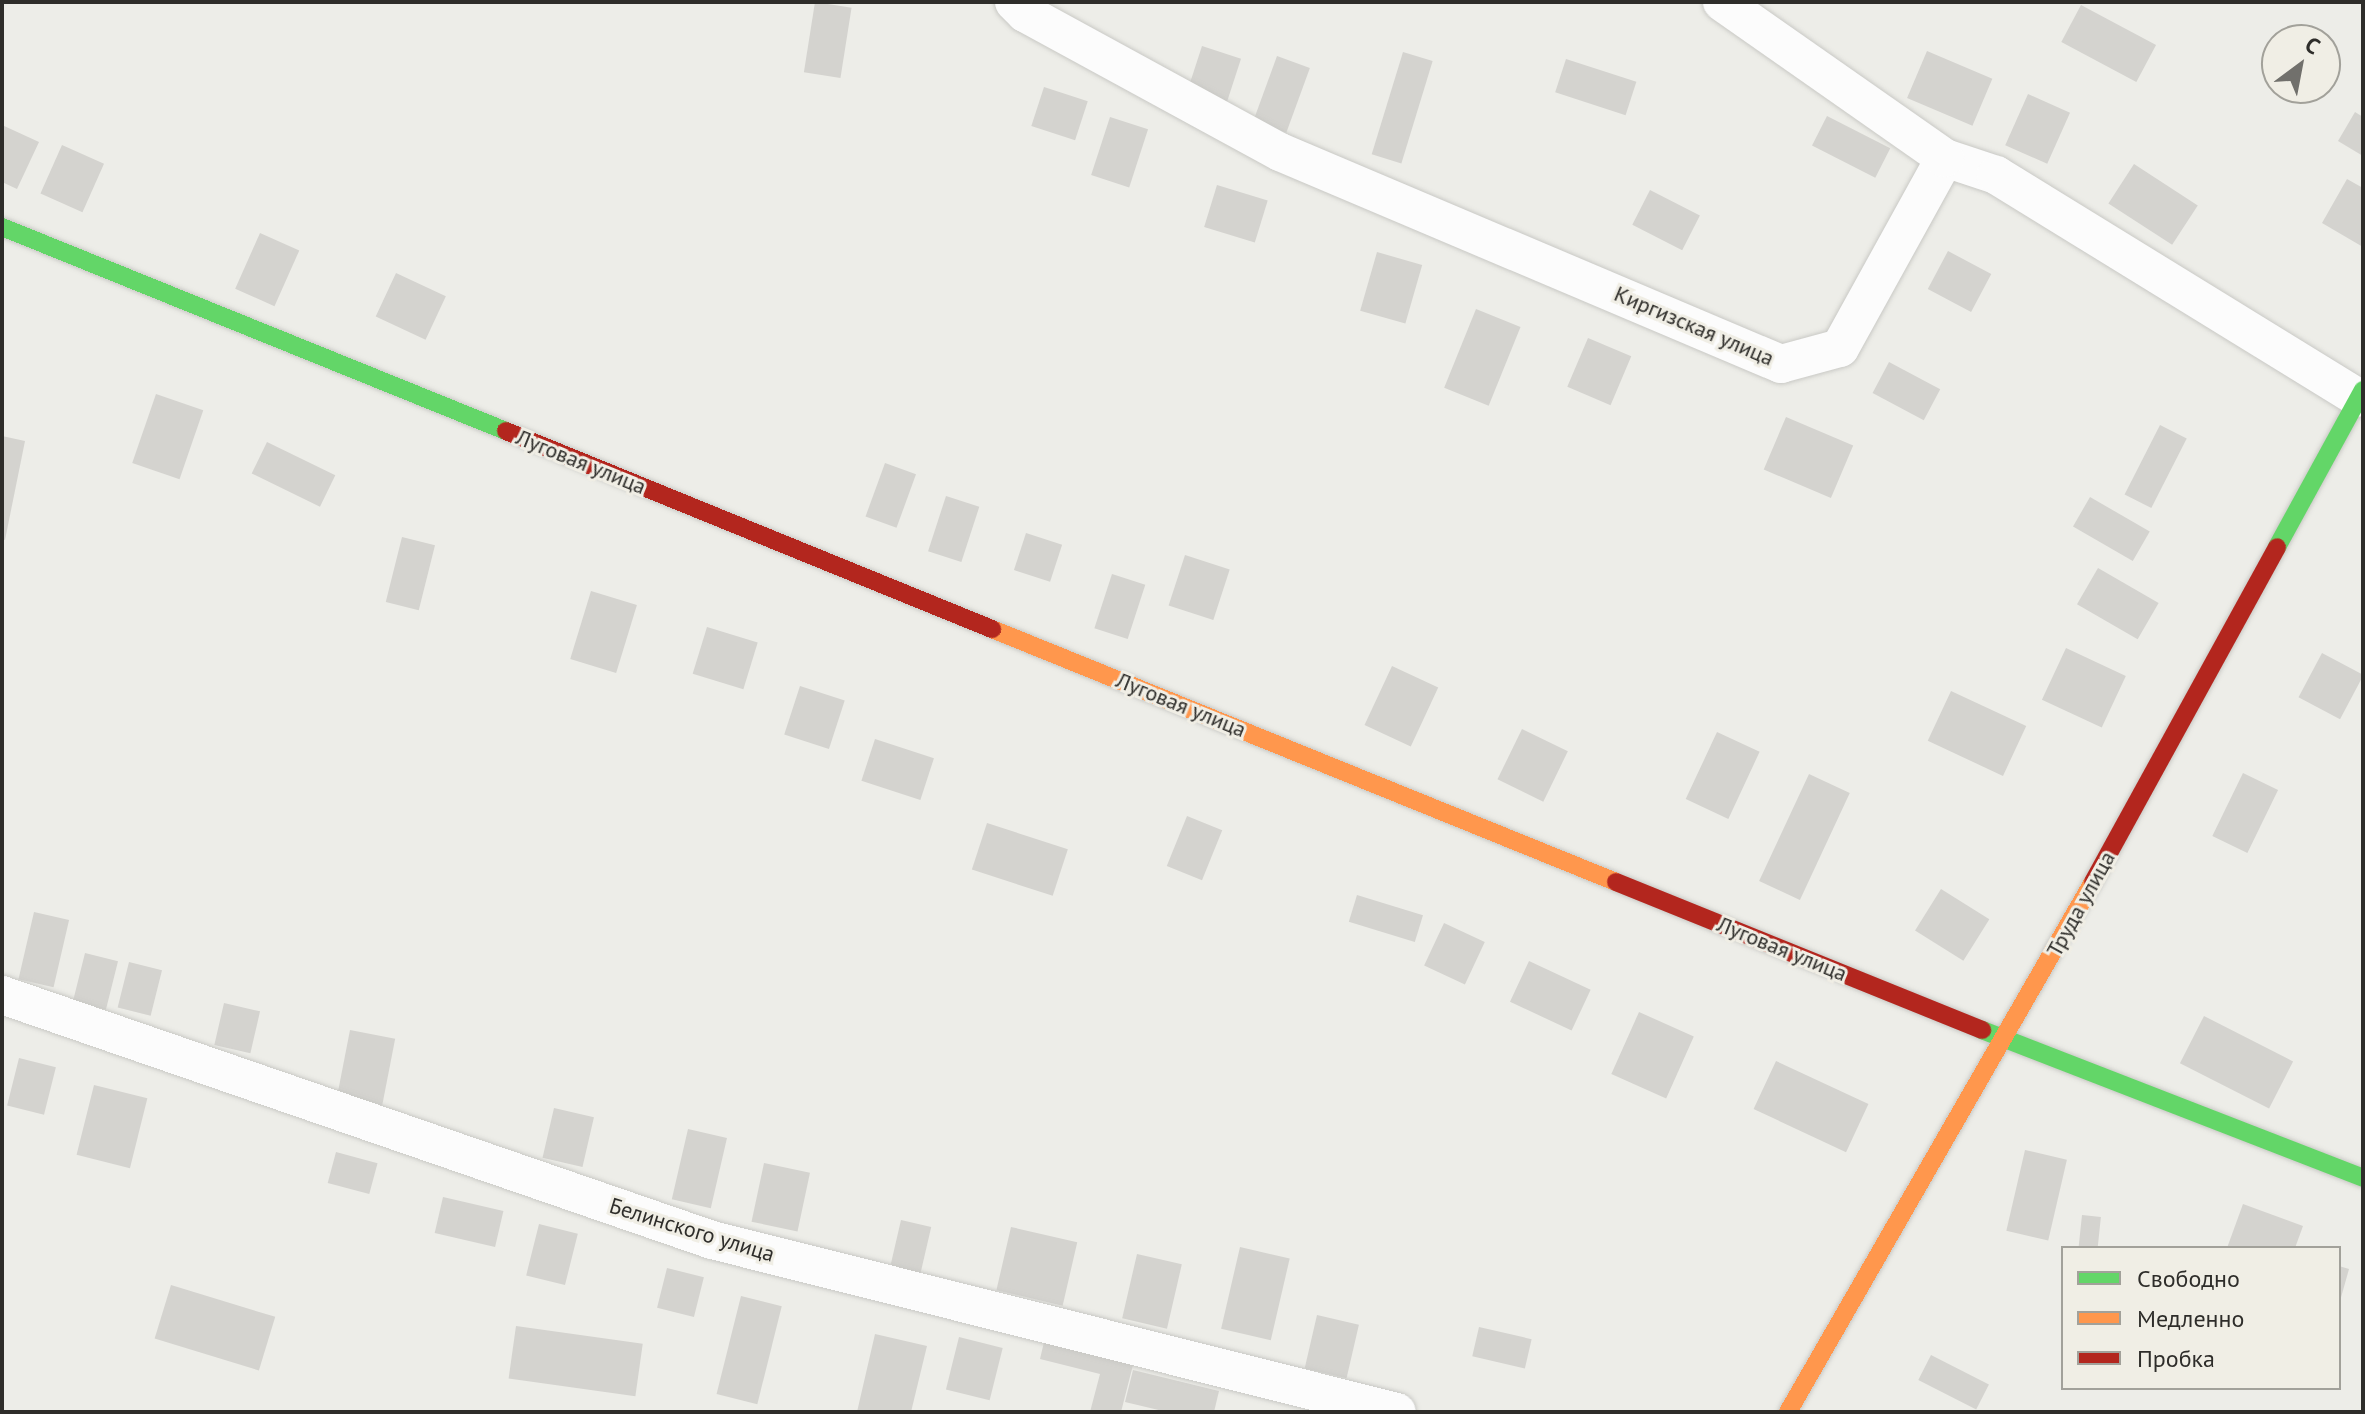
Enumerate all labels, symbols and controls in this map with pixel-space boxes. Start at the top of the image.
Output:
north arrow [2261,24,2341,104]
text: С [2300,30,2325,60]
street label: Киргизская улица [1610,280,1778,372]
street label: Луговая улица [512,424,650,500]
street label: Луговая улица [1112,667,1250,743]
street label: Труда улица [2041,847,2121,961]
street label: Луговая улица [1713,911,1851,987]
street label: Белинского улица [606,1192,778,1268]
legend [2061,1246,2341,1390]
text: Свободно [2137,1263,2240,1294]
text: Медленно [2137,1303,2244,1334]
text: Пробка [2137,1343,2215,1374]

